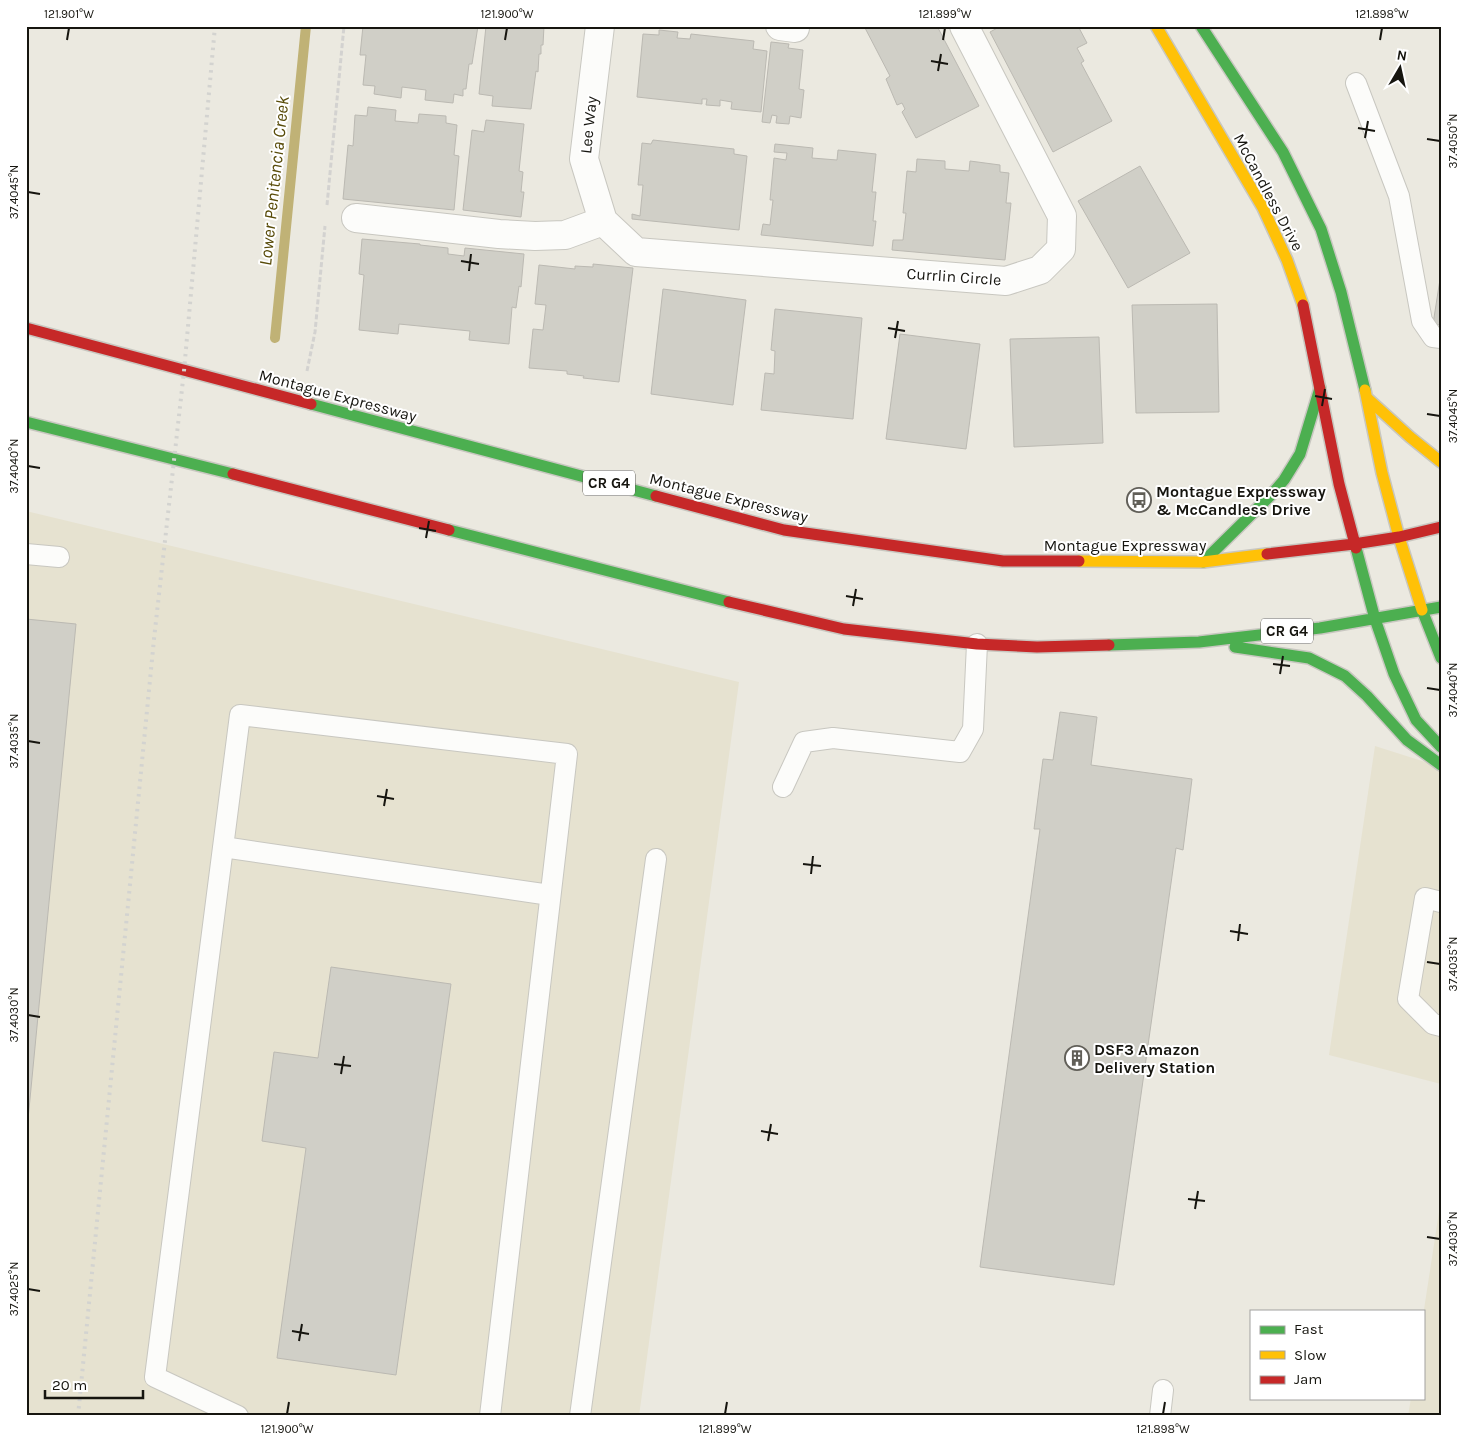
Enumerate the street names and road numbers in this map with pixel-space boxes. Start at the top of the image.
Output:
street label: Lee Way [576,95,601,155]
street label: McCandless Drive [1230,130,1308,254]
street label: Currlin Circle [906,264,1002,289]
street label: Montague Expressway [257,365,419,426]
street label: Montague Expressway [648,469,811,527]
road number: CR G4 [583,470,635,496]
street label: Montague Expressway [1044,536,1207,555]
road number: CR G4 [1261,618,1313,644]

